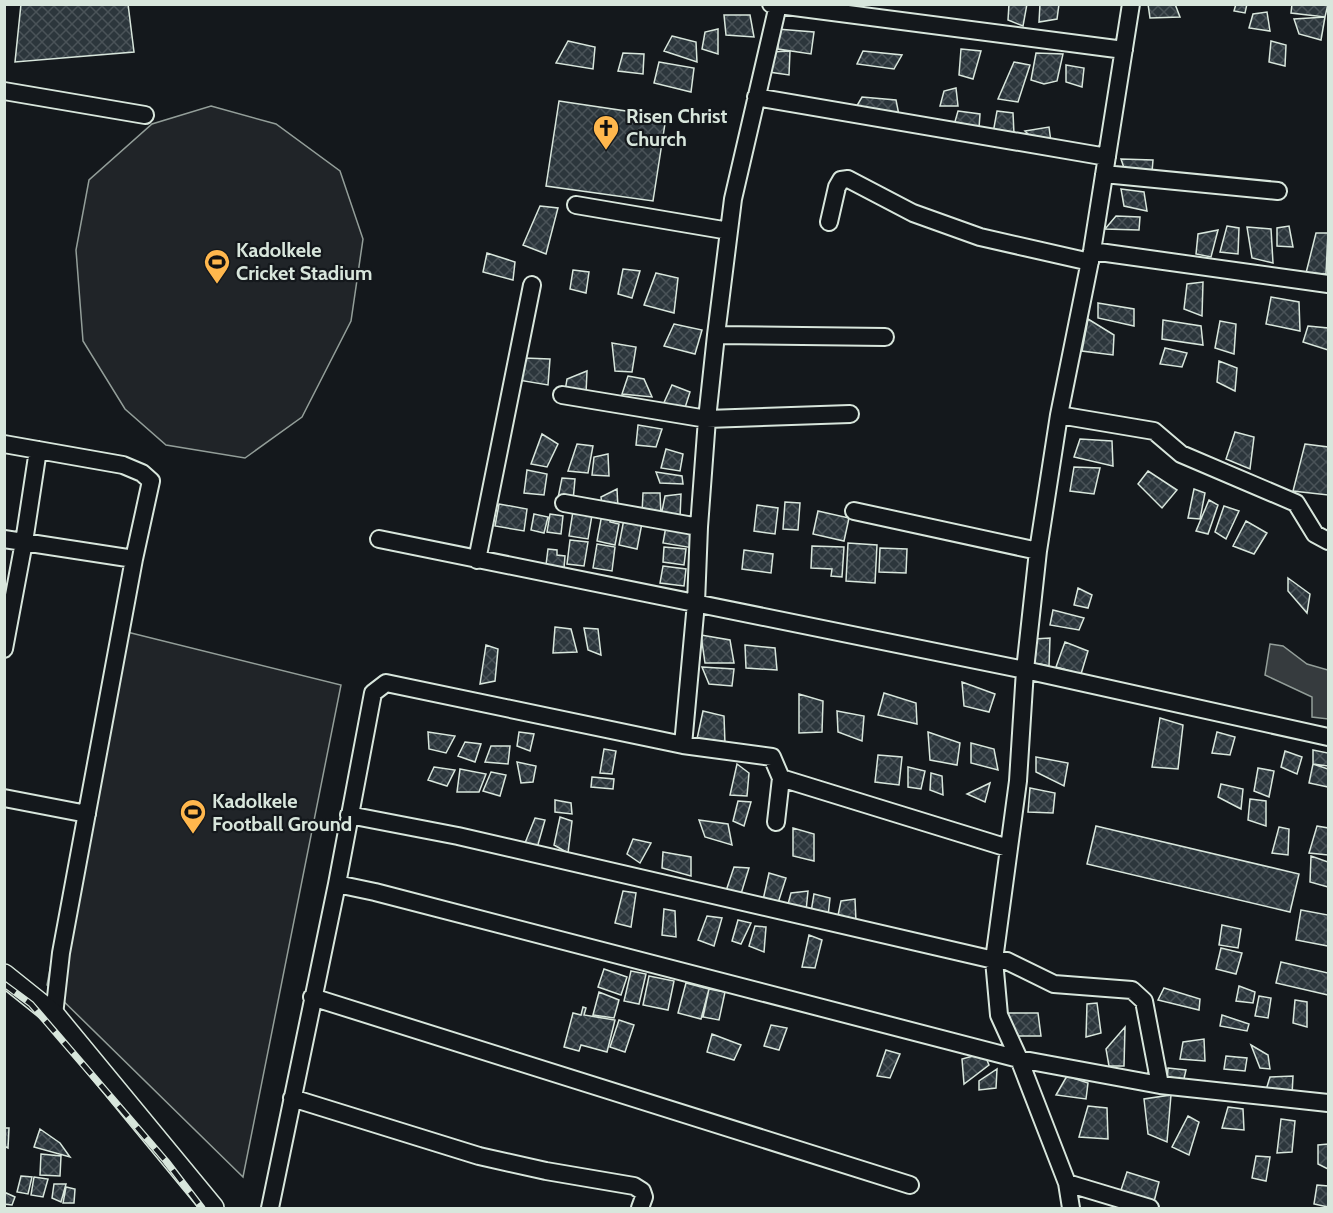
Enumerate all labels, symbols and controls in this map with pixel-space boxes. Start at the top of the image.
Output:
place label: Risen Christ Church [626,104,728,151]
church icon: Risen Christ Church [591,113,621,151]
place label: Kadolkele Cricket Stadium [236,238,372,285]
sports icon: Kadolkele Cricket Stadium [202,247,232,285]
place label: Kadolkele Football Ground [212,789,352,836]
sports icon: Kadolkele Football Ground [178,797,208,835]

